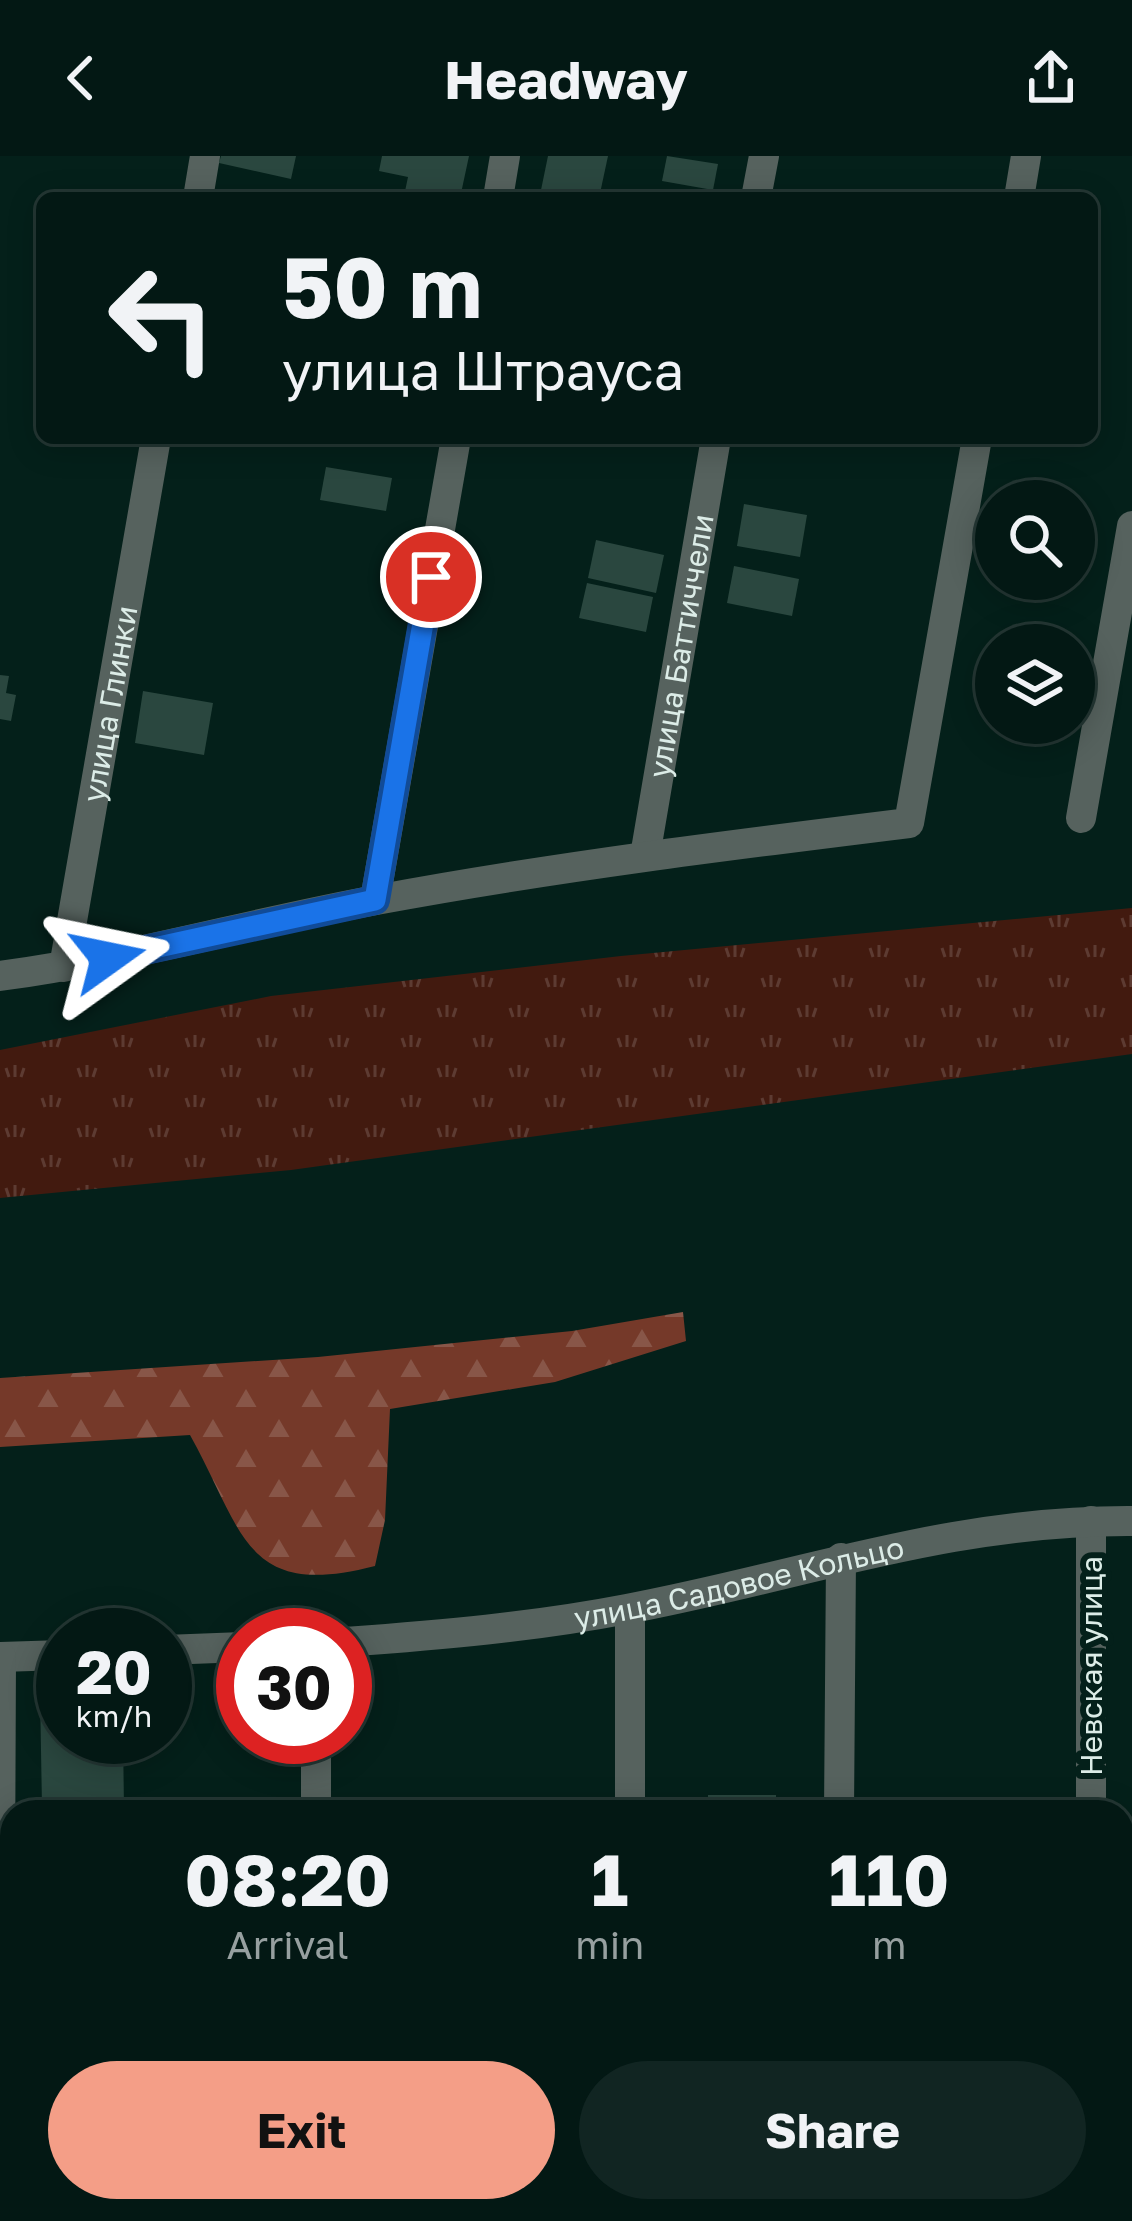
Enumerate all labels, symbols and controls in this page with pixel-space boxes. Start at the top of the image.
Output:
icon: back [48,45,114,111]
icon: share [1018,45,1084,111]
text: Headway [444,46,688,111]
text: 50 m [282,236,482,336]
icon: left [84,240,240,396]
text: улица Штрауса [282,337,684,402]
map controls [975,480,1095,744]
button: search [975,480,1095,600]
street label: улица Баттиччели [641,511,721,781]
pin [380,526,482,628]
icon: arrive [398,544,464,610]
street label: улица Глинки [75,603,145,805]
button: layers [975,624,1095,744]
position arrow [45,895,171,1021]
street label: улица Садовое Кольцо [571,1529,907,1636]
street label: Невская улица [1073,1556,1109,1776]
speed limit sign: 30 [216,1608,372,1764]
text: 20 [76,1635,152,1707]
text: km/h [76,1698,152,1734]
text: 08:20 [184,1835,391,1922]
text: 1 [591,1835,628,1922]
text: 110 [829,1835,950,1922]
text: Arrival [227,1921,349,1968]
text: min [575,1921,644,1968]
text: m [872,1921,906,1968]
button: Exit [48,2061,555,2199]
button: Share [579,2061,1086,2199]

